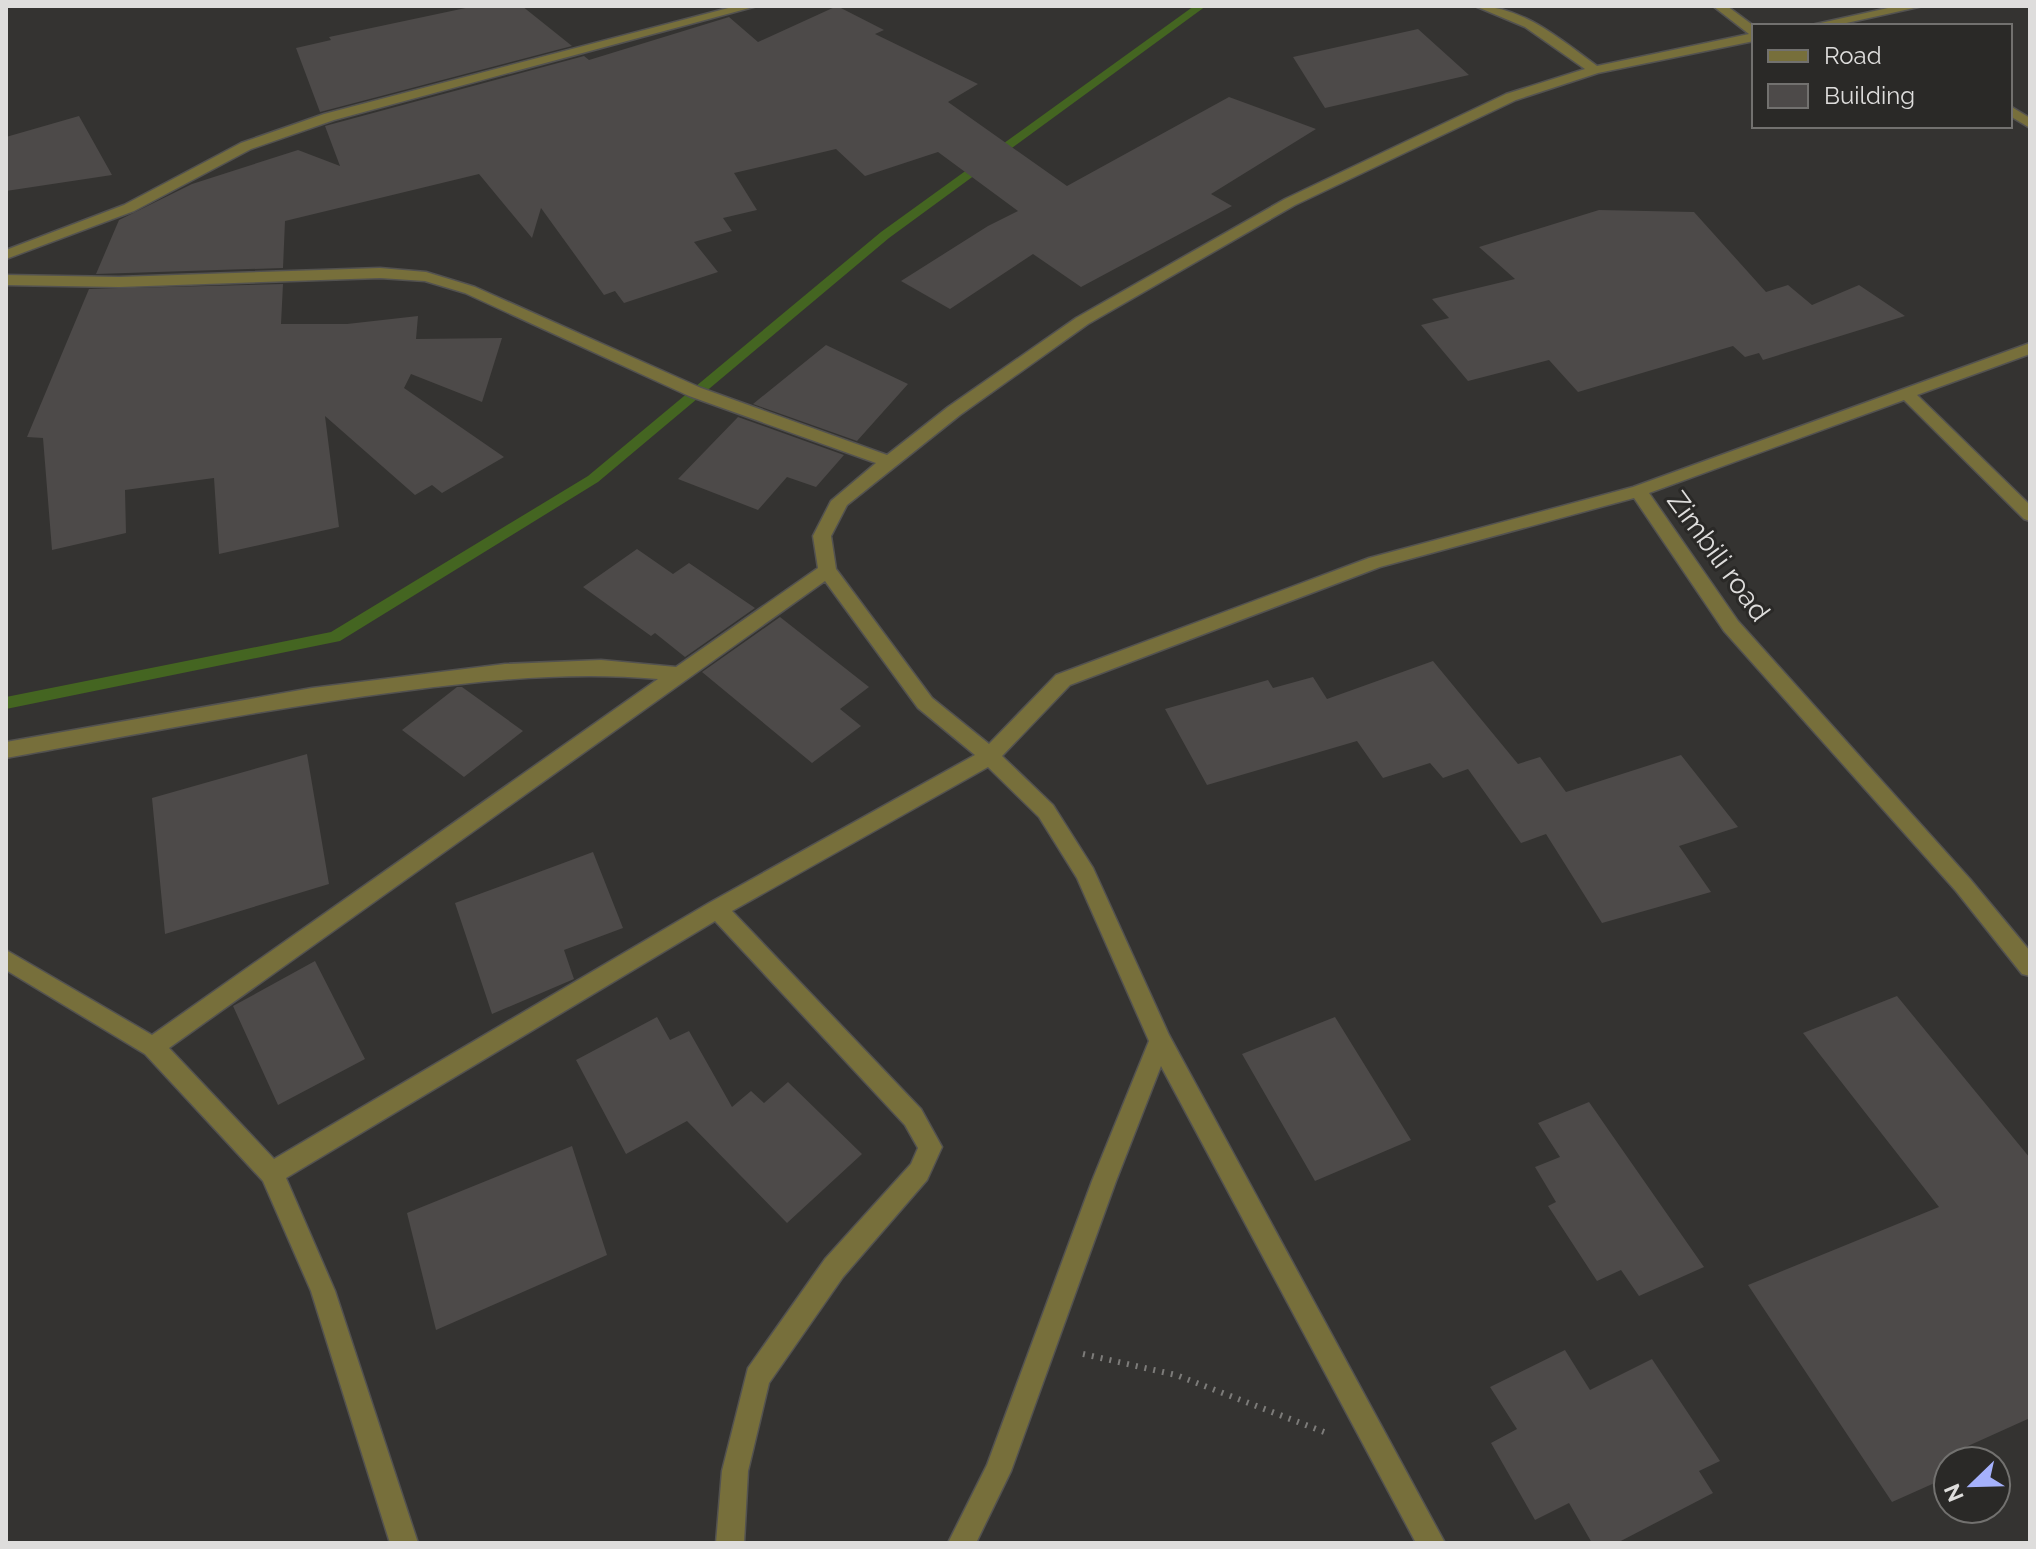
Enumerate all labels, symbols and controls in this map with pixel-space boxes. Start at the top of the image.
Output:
legend [1752,24,2012,128]
text: Road [1824,41,1882,70]
text: Building [1824,81,1915,110]
street label: Zimbili road [1660,485,1777,628]
north arrow [1932,1445,2012,1525]
text: N [1938,1480,1969,1506]

